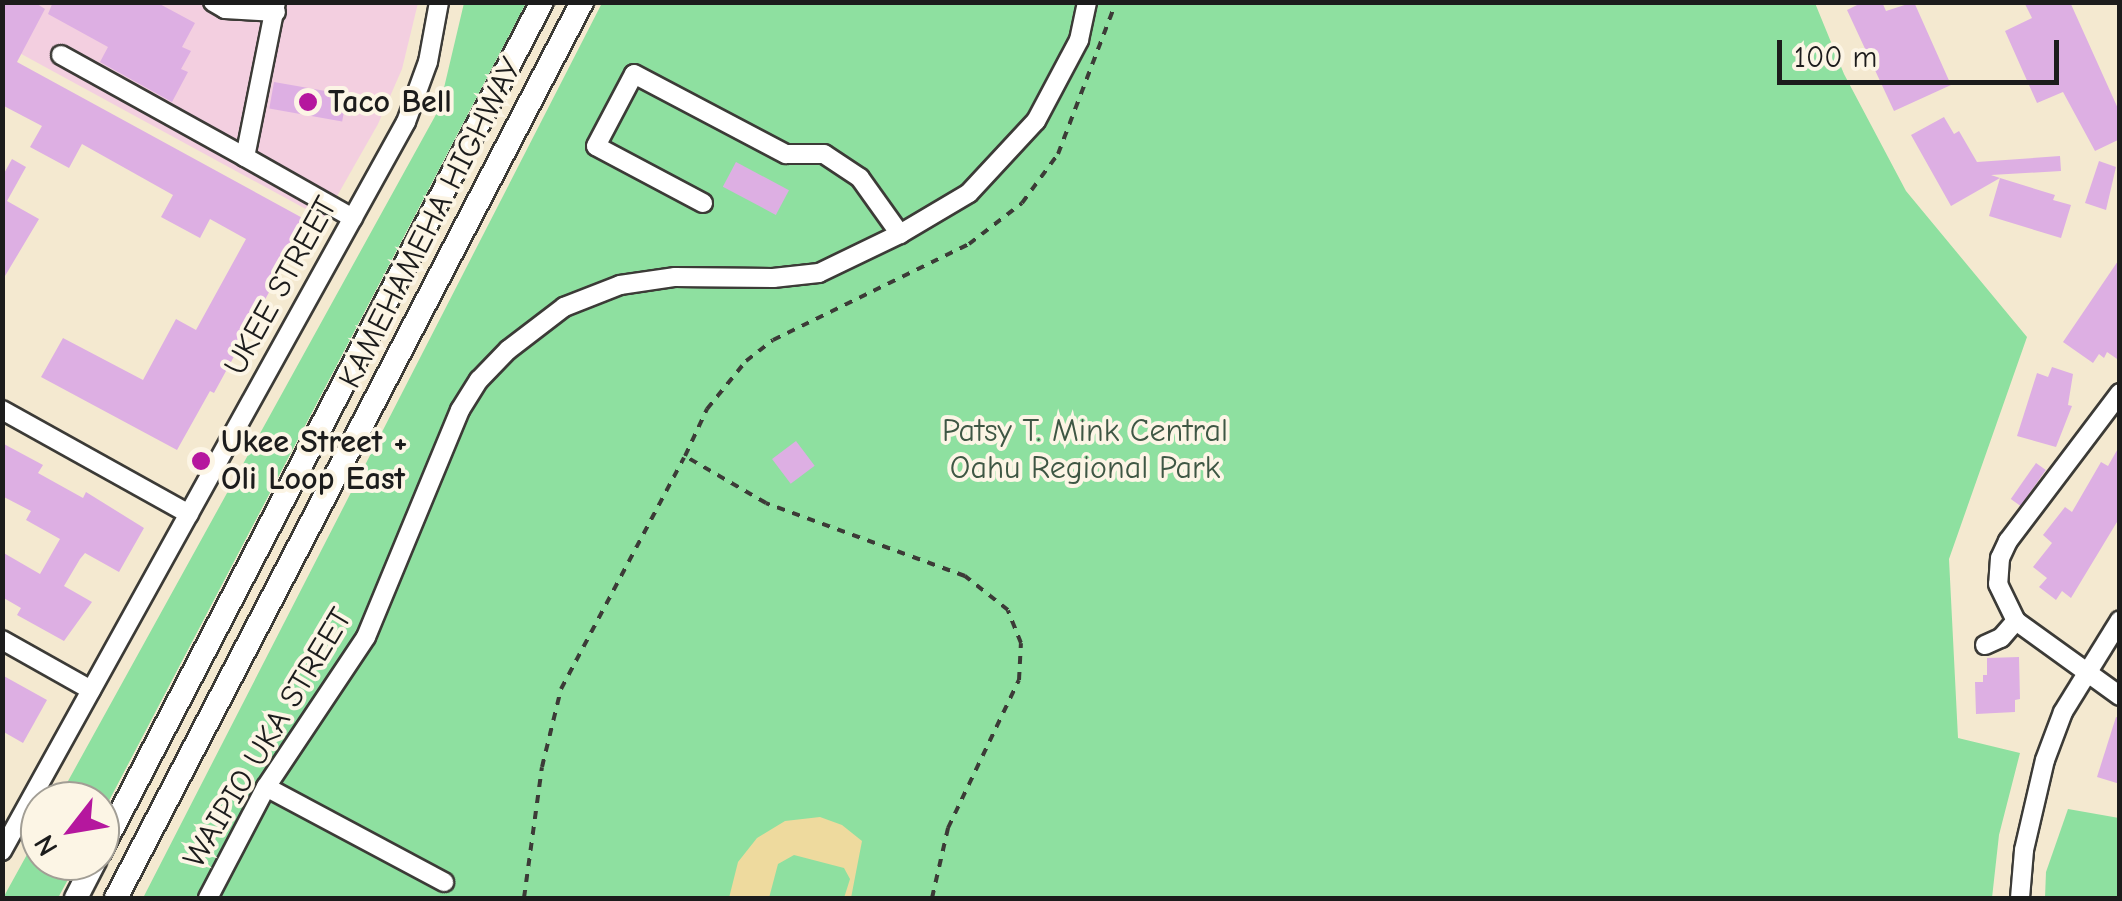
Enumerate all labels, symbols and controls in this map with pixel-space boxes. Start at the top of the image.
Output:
scale bar [1782,20,2064,82]
text: 100 m [1794,40,1877,75]
street label: KAMEHAMEHA HIGHWAY [331,51,531,395]
place label: Taco Bell [328,83,452,121]
marker: Taco Bell [297,91,319,113]
street label: UKEE STREET [216,190,346,382]
park label: Patsy T. Mink Central Oahu Regional Park [942,413,1228,488]
place label: Ukee Street + Oli Loop East [221,424,408,499]
marker: Ukee Street + Oli Loop East [190,450,212,472]
street label: WAIPIO UKA STREET [175,601,361,875]
north arrow [20,781,120,881]
text: N [28,829,64,861]

